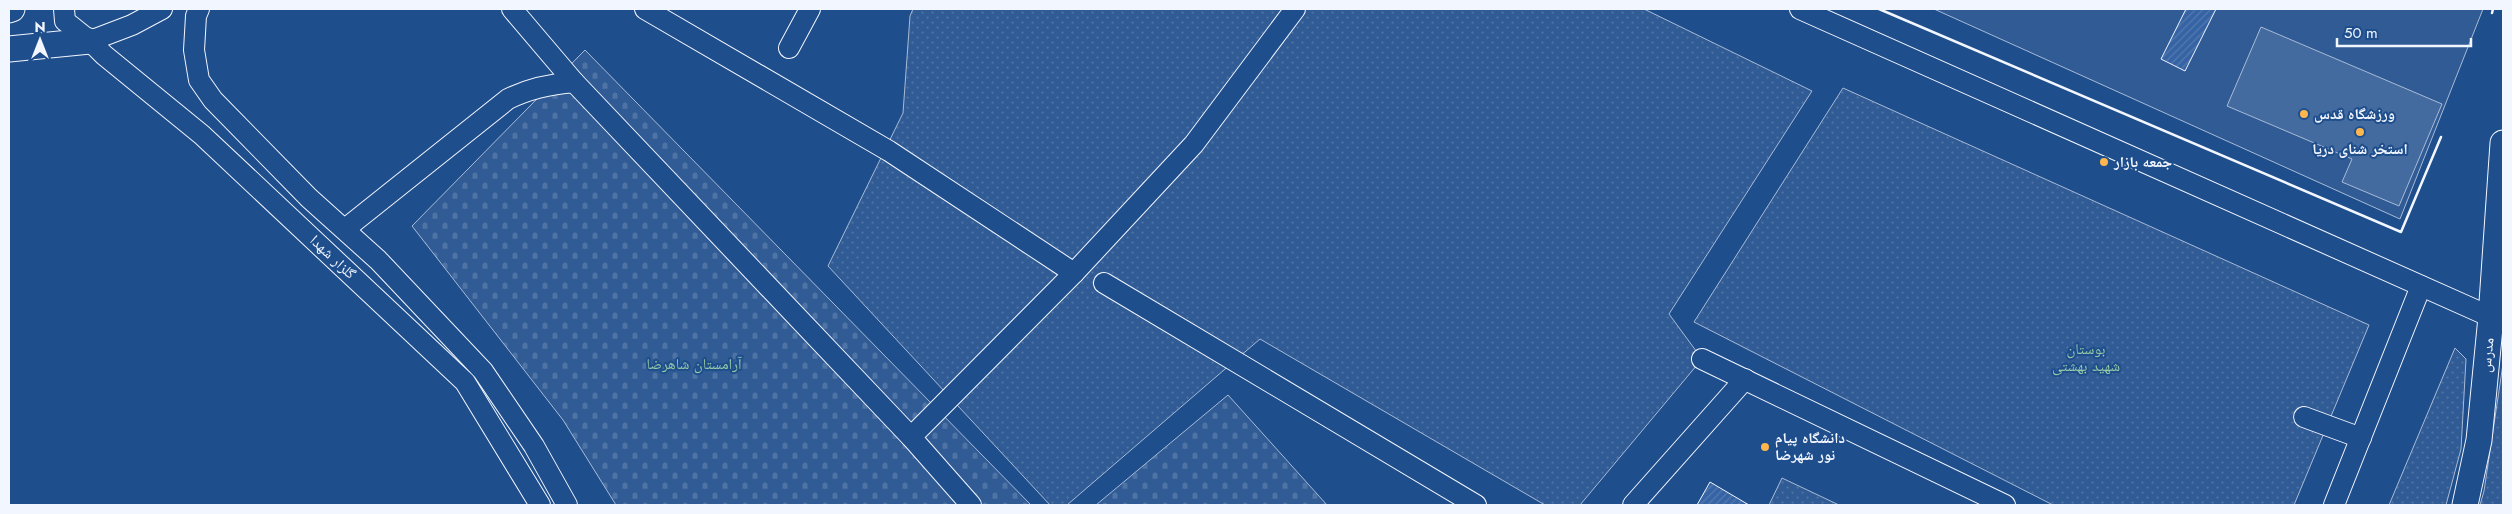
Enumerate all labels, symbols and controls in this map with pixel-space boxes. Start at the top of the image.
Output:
north arrow [15,15,65,65]
scale bar [2337,15,2471,47]
text: N [34,17,46,37]
text: 50 m [2344,22,2378,44]
place label: ورزشگاه قدس [2314,103,2395,125]
marker: ورزشگاه قدس [2298,108,2310,120]
marker: استخر شنای دریا [2354,126,2366,138]
place label: استخر شنای دریا [2312,138,2408,160]
place label: جمعه بازار [2113,151,2172,173]
marker: جمعه بازار [2098,156,2110,168]
street label: گلزار شهدا [305,230,361,284]
street label: مدرس [2474,336,2500,374]
park label: بوستان شهید بهشتی [2052,338,2120,377]
park label: آرامستان شاهرضا [646,353,743,375]
place label: دانشگاه پیام نور شهرضا [1775,427,1845,466]
marker: دانشگاه پیام نور شهرضا [1759,441,1771,453]

